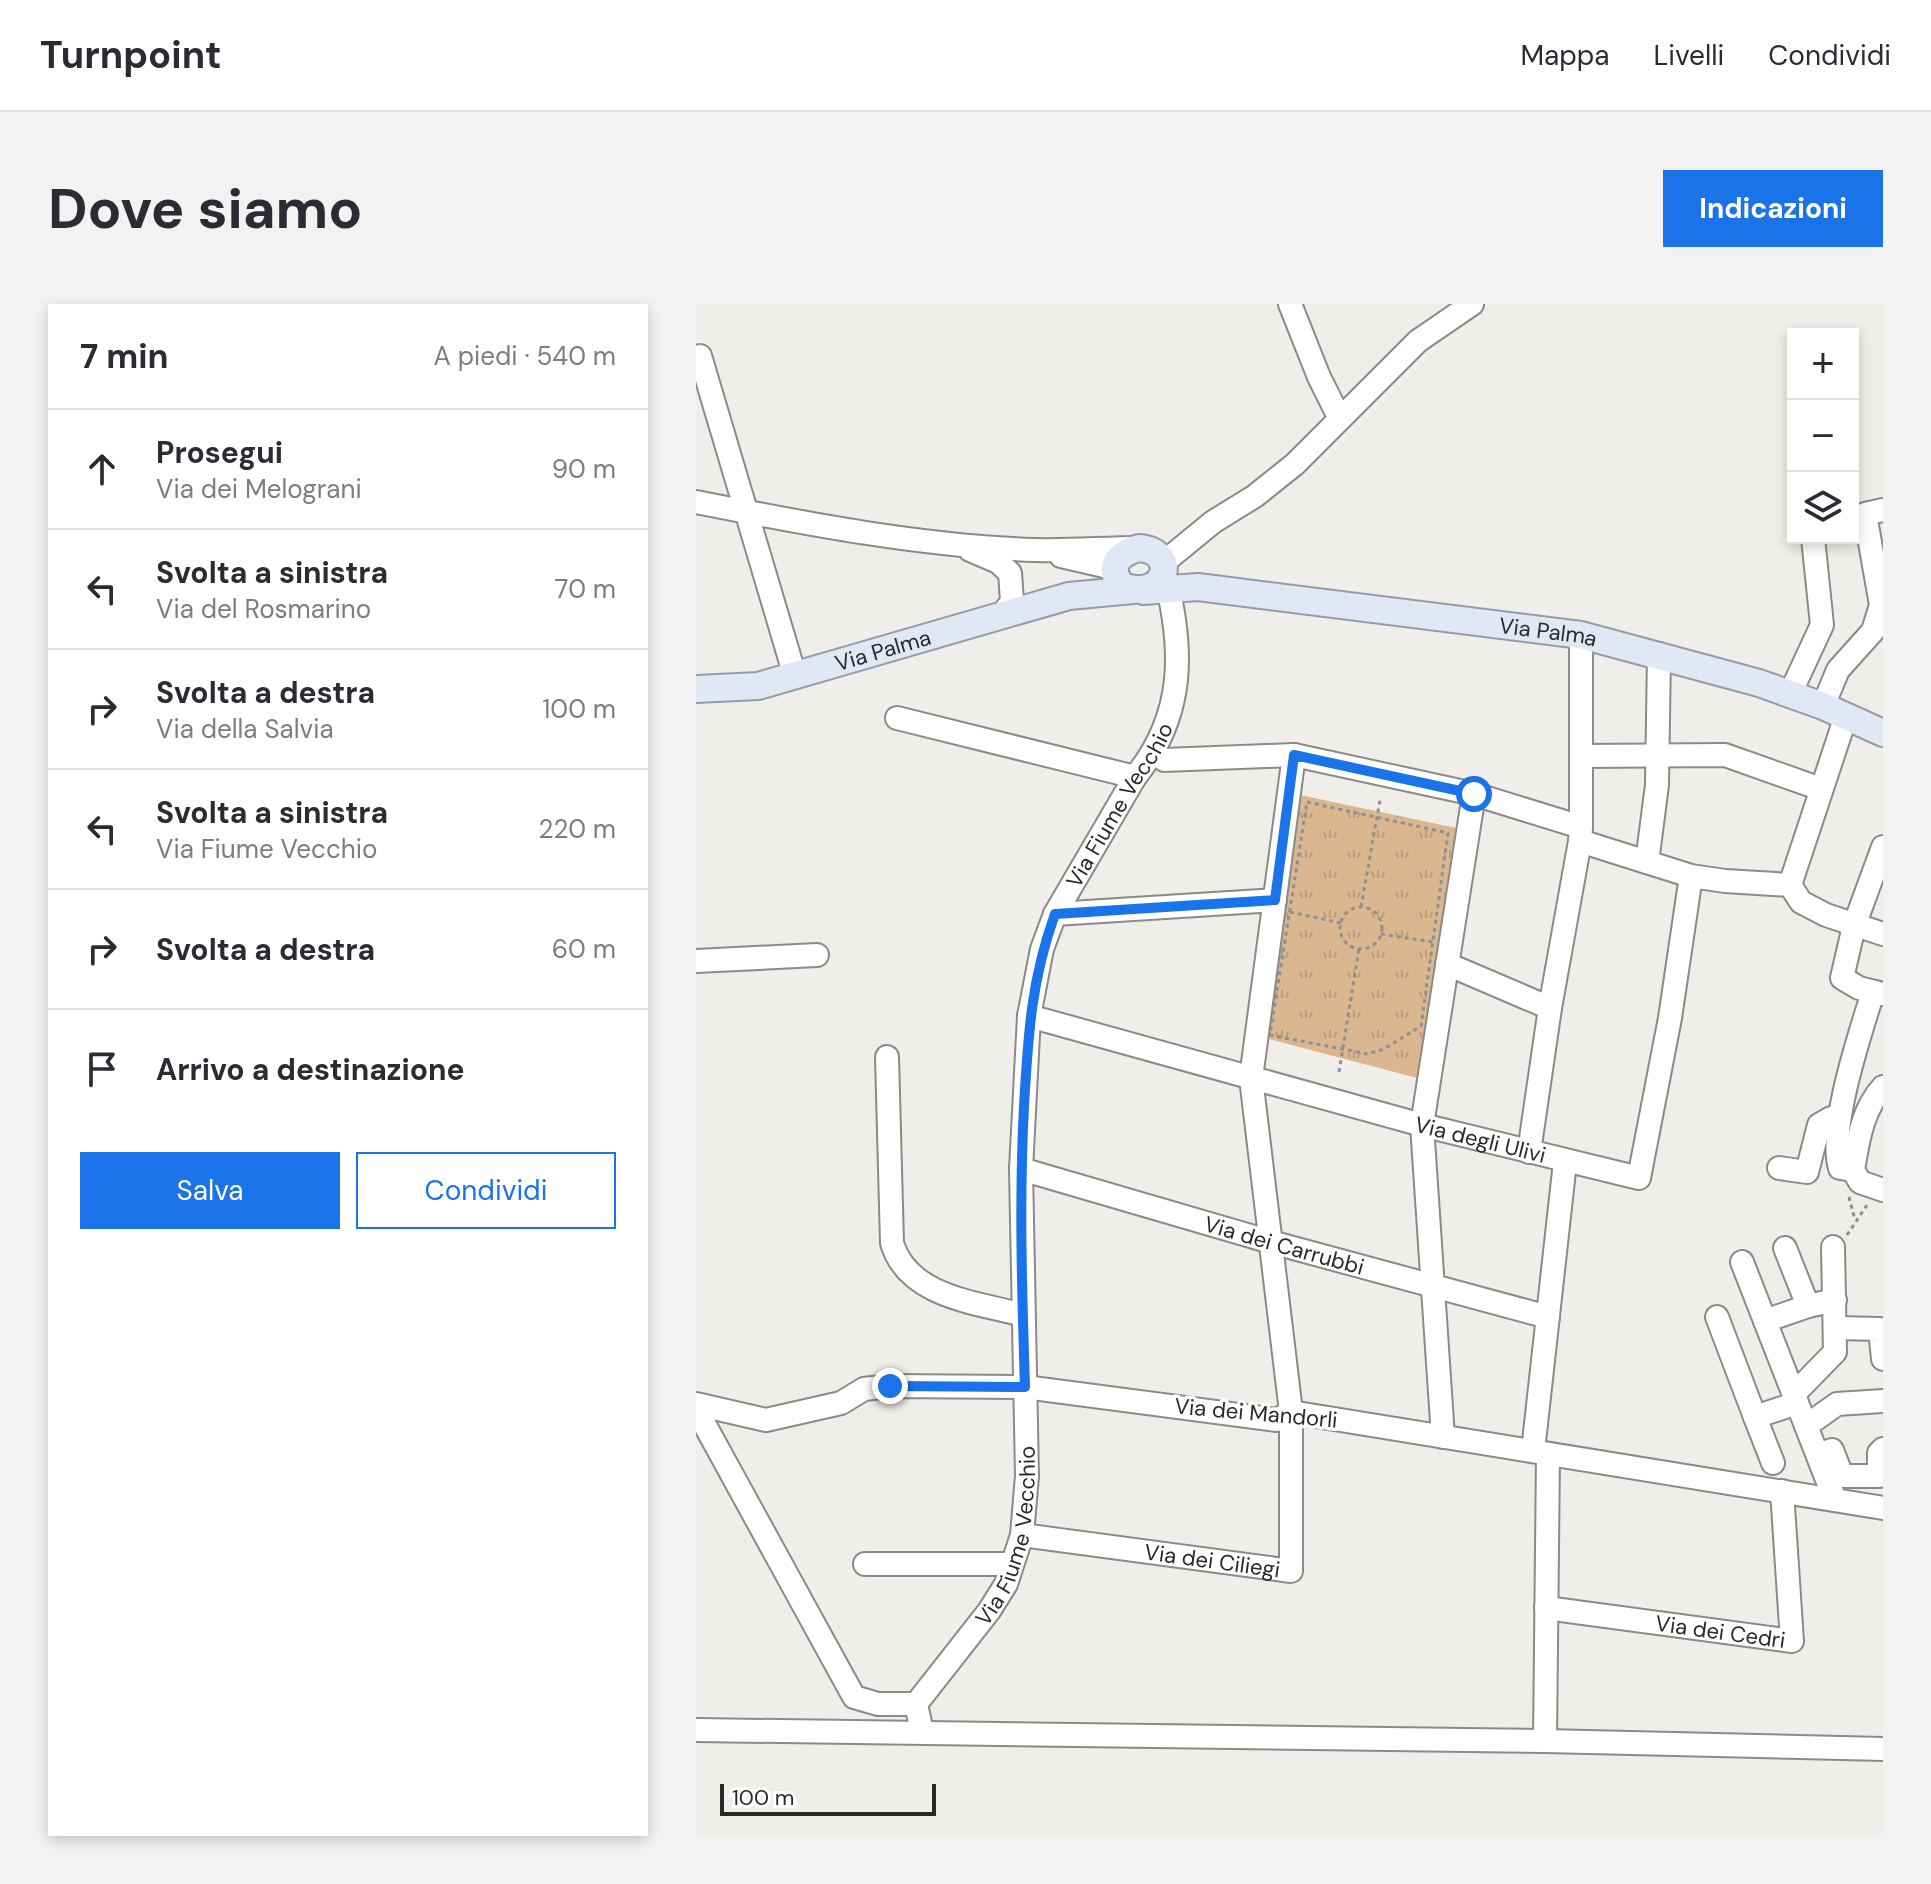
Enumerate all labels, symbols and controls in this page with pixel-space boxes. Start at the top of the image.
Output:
text: Turnpoint [40,30,222,80]
text: Mappa [1520,37,1610,74]
text: Livelli [1654,37,1724,74]
text: Condividi [1768,37,1891,74]
button: Indicazioni [1663,170,1883,247]
text: Dove siamo [48,172,362,245]
map controls [1787,328,1859,544]
button: + [1787,328,1859,400]
text: 7 min [80,334,169,379]
text: A piedi · 540 m [434,339,616,373]
button: − [1787,400,1859,472]
text: Prosegui [156,433,283,472]
icon: ahead [80,447,124,491]
text: 90 m [552,452,616,486]
text: Via dei Melograni [156,472,362,506]
button: layers [1787,472,1859,544]
text: Svolta a sinistra [156,553,388,592]
icon: left [80,567,124,611]
text: 70 m [555,572,616,606]
text: Via del Rosmarino [156,592,371,626]
street label: Via Palma [1497,610,1600,653]
street label: Via Palma [831,622,934,678]
text: Svolta a destra [156,673,375,712]
icon: right [80,687,124,731]
text: 100 m [542,692,616,726]
text: Via della Salvia [156,712,334,746]
street label: Via Fiume Vecchio [1059,718,1179,893]
route start [1456,776,1492,812]
text: Svolta a sinistra [156,793,388,832]
icon: left [80,807,124,851]
text: 220 m [538,812,616,846]
text: Via Fiume Vecchio [156,832,377,866]
icon: right [80,927,124,971]
text: Svolta a destra [156,930,375,969]
text: 60 m [552,932,616,966]
icon: arrive [80,1047,124,1091]
text: Arrivo a destinazione [156,1050,465,1089]
street label: Via degli Ulivi [1412,1109,1549,1169]
button: Salva [80,1152,340,1229]
button: Condividi [356,1152,616,1229]
street label: Via dei Carrubbi [1201,1209,1367,1281]
route end [872,1368,908,1404]
street label: Via dei Mandorli [1173,1391,1339,1435]
street label: Via Fiume Vecchio [969,1446,1042,1631]
street label: Via dei Ciliegi [1143,1537,1282,1584]
street label: Via dei Cedri [1654,1608,1787,1654]
scale bar [720,1780,936,1816]
text: 100 m [732,1783,794,1812]

